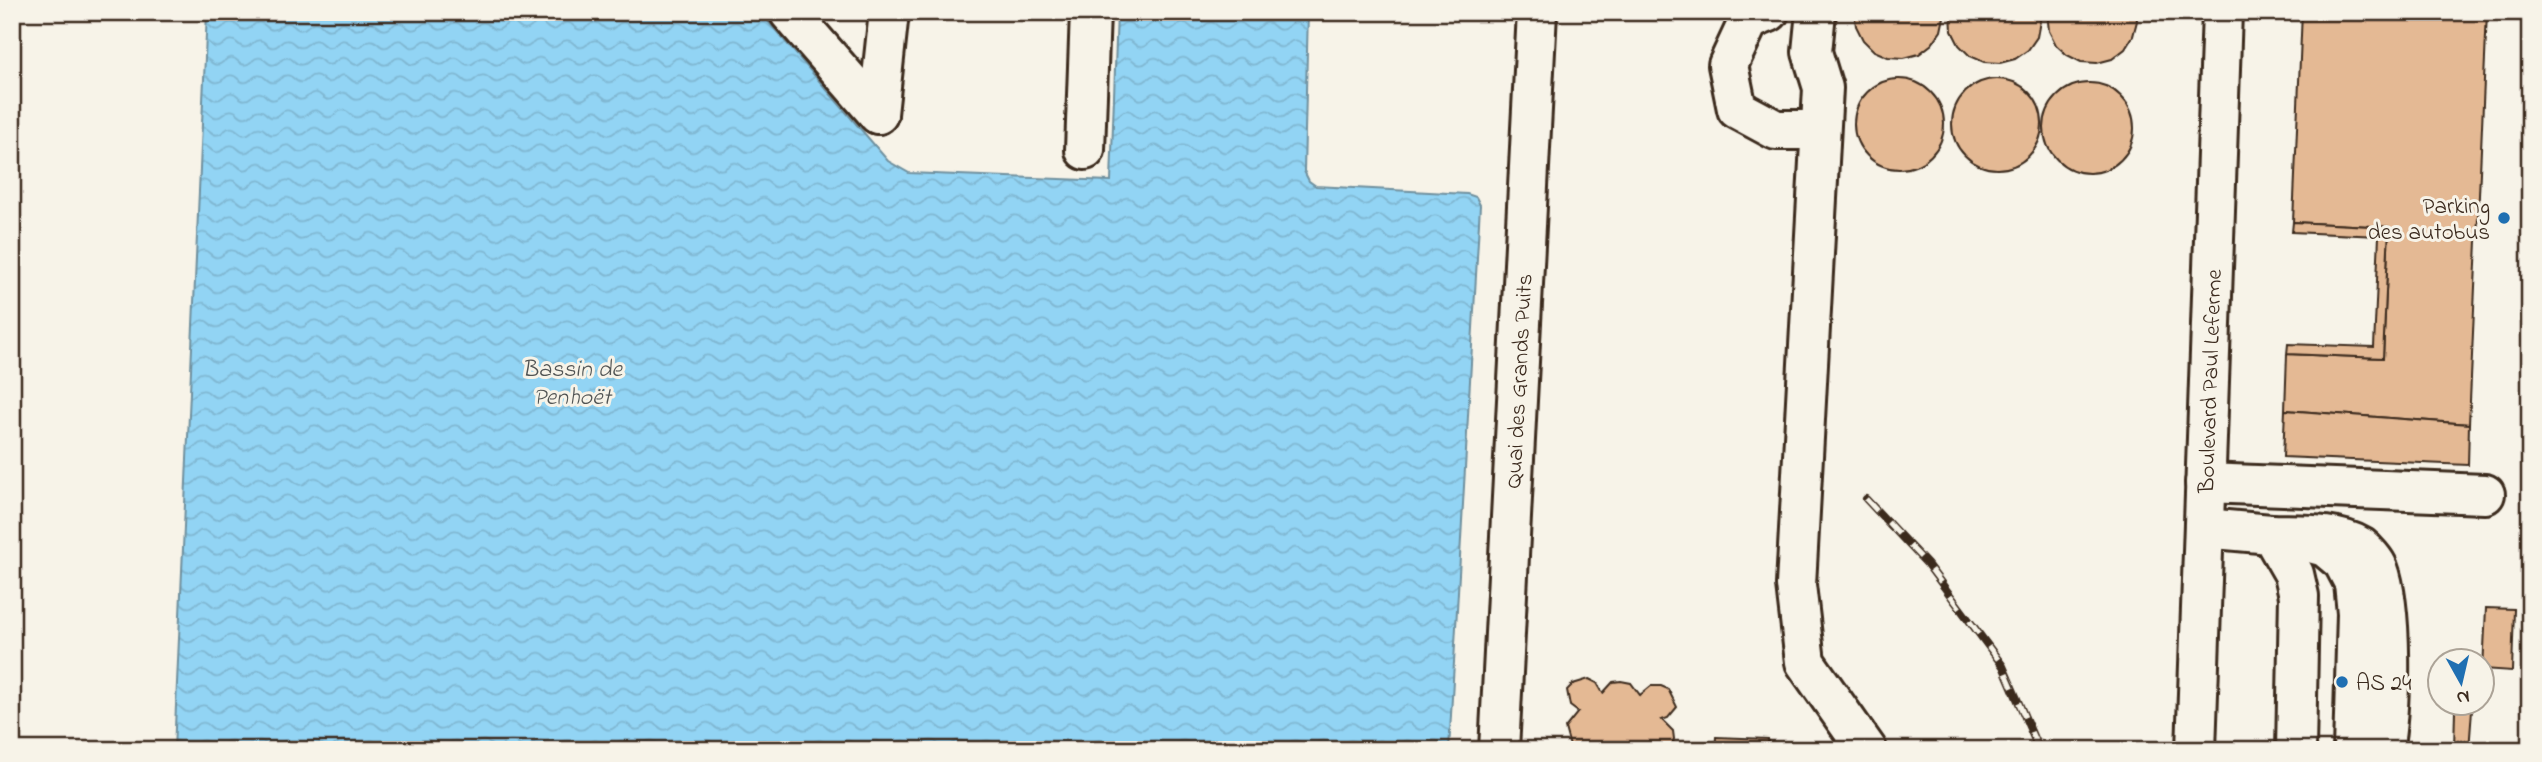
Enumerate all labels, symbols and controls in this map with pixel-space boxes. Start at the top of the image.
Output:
place label: Parking des autobus [2368,191,2490,250]
marker: Parking des autobus [2496,210,2512,226]
street label: Boulevard Paul Leferme [2191,268,2232,495]
street label: Quai des Grands Puits [1498,273,1543,489]
water label: Bassin de Penhoët [522,353,623,416]
north arrow [2426,646,2496,716]
place label: AS 24 [2356,668,2412,701]
marker: AS 24 [2334,674,2350,690]
text: N [2455,682,2471,711]

